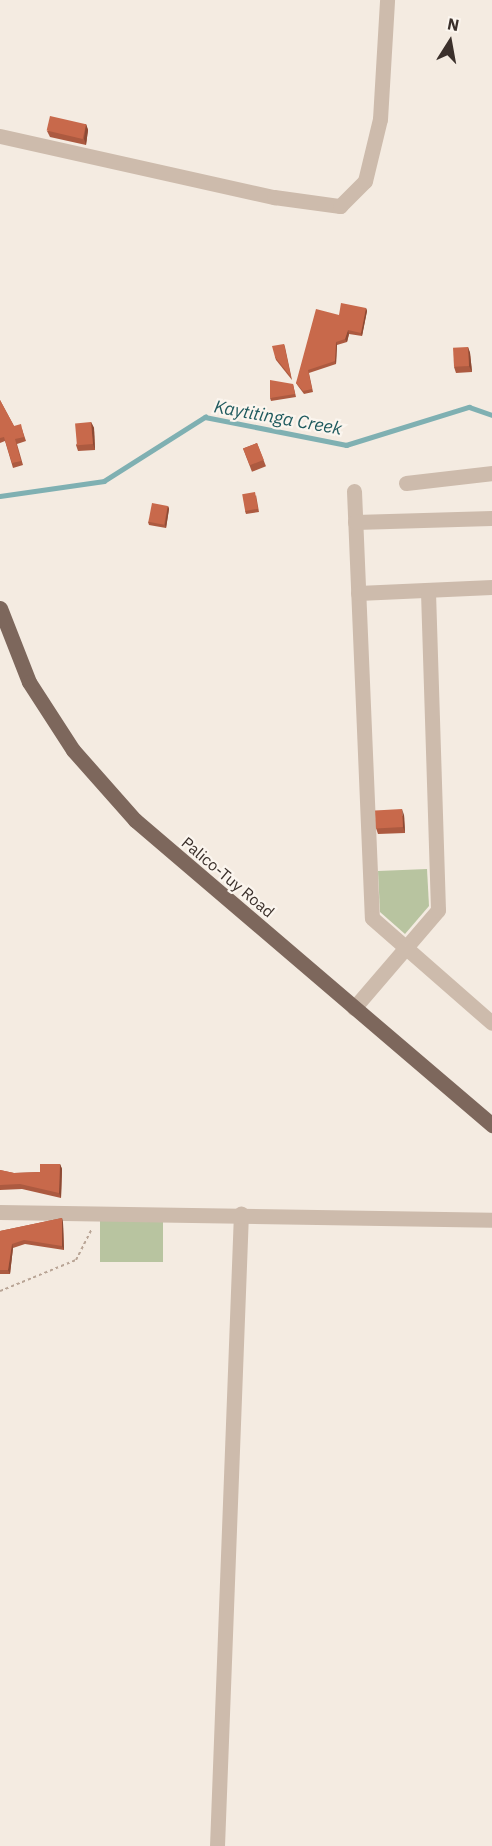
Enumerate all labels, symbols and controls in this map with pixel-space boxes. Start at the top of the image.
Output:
north arrow [420,12,480,72]
text: N [446,13,461,35]
water label: Kaytitinga Creek [212,396,344,440]
street label: Palico-Tuy Road [178,833,278,921]

